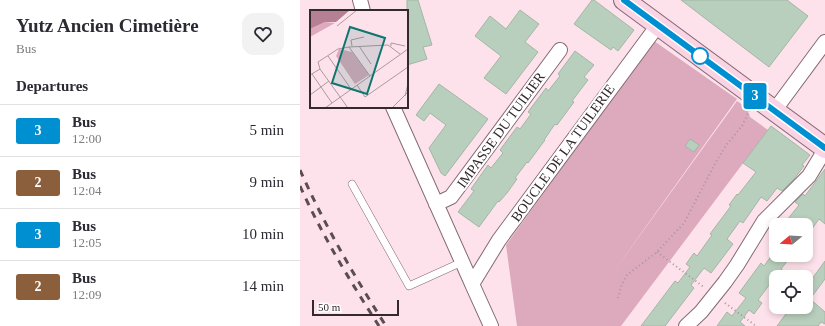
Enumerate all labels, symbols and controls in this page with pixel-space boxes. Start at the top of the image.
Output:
inset map [310,10,408,108]
button: heart [242,13,284,55]
text: Yutz Ancien Cimetière [16,15,199,36]
text: Bus [16,41,36,56]
unlabelled marker [691,47,709,65]
street label: IMPASSE DU TUILIER [454,69,548,191]
text: Departures [16,78,88,94]
street label: BOUCLE DE LA TUILERIE [508,82,618,224]
line badge: 3 [742,83,768,109]
text: 3 [752,88,759,103]
text: Bus [72,114,96,130]
text: 5 min [249,122,284,138]
text: 3 [35,123,42,138]
text: 12:00 [72,131,102,146]
text: Bus [72,166,96,182]
text: 9 min [249,174,284,190]
text: 2 [35,175,42,190]
text: 12:04 [72,183,102,198]
text: Bus [72,218,96,234]
north arrow [769,218,813,262]
map controls [769,218,813,314]
text: 10 min [242,226,284,242]
text: 3 [35,227,42,242]
text: 12:05 [72,235,102,250]
text: Bus [72,270,96,286]
button: locate [769,270,813,314]
text: 14 min [242,278,284,294]
text: 2 [35,279,42,294]
text: 12:09 [72,287,102,302]
scale bar [312,298,399,317]
text: 50 m [318,301,340,313]

